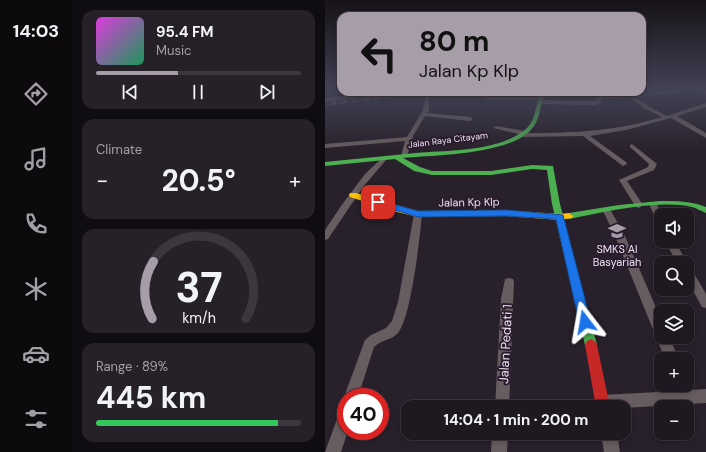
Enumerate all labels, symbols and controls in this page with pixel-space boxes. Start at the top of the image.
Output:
text: 14:03 [13,19,59,43]
text: 95.4 FM [156,22,214,42]
text: 80 m [419,23,489,60]
icon: left [353,28,405,80]
text: Music [156,42,191,59]
text: Jalan Kp Klp [419,59,519,83]
icon: directions [22,80,50,108]
icon: previous [119,81,141,103]
icon: pause [187,81,209,103]
icon: next [256,81,278,103]
street label: Jalan Raya Citayam [407,129,489,151]
text: Climate [96,141,142,158]
icon: music [22,145,50,173]
text: 20.5° [161,161,236,200]
text: − [96,166,108,195]
text: + [289,166,301,195]
pin [361,185,395,219]
icon: arrive [367,191,389,213]
street label: Jalan Kp Klp [438,194,500,210]
map controls [654,208,694,440]
button: sound [654,208,694,248]
icon: phone [22,210,50,238]
school or university icon: SMKS Al Basyariah [607,221,627,241]
place label: SMKS Al Basyariah [593,242,641,269]
button: search [654,256,694,296]
text: 37 [175,260,222,314]
icon: climate [22,275,50,303]
position arrow [564,301,606,343]
street label: Jalan Pedati 1 [495,304,516,384]
button: layers [654,304,694,344]
text: km/h [182,308,215,326]
icon: car [22,340,50,368]
button: + [654,352,694,392]
text: Range · 89% [96,358,168,375]
text: 445 km [96,378,206,417]
speed limit sign: 40 [337,388,389,440]
button: − [654,400,694,440]
icon: filters [22,405,50,433]
text: 14:04 · 1 min · 200 m [444,410,588,430]

